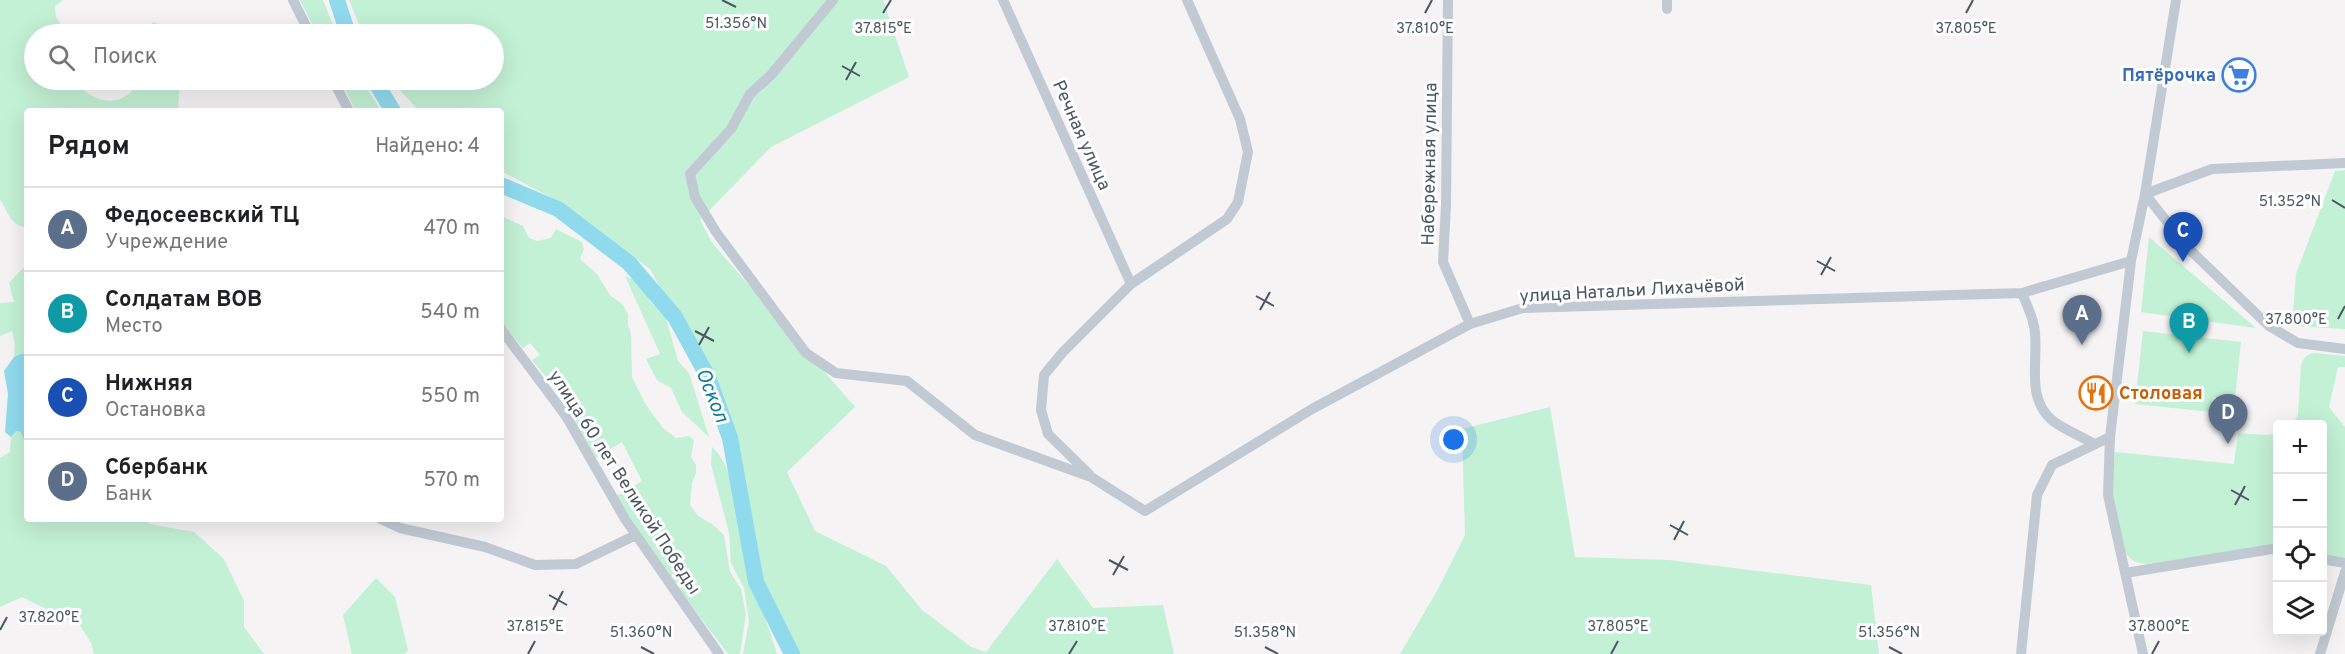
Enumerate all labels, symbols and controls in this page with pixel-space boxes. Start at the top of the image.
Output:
text: 51.356°N [705,15,767,34]
text: 37.815°E [854,20,912,39]
text: 37.810°E [1396,20,1454,39]
text: 37.805°E [1935,20,1997,39]
search box [24,24,504,90]
icon: search [45,41,78,74]
text: Поиск [93,44,157,71]
supermarket icon: Пятёрочка [2221,57,2257,93]
place label: Пятёрочка [2122,65,2216,88]
street label: Речная улица [1046,77,1115,194]
street label: Набережная улица [1418,82,1443,246]
text: Рядом [48,131,130,164]
text: Найдено: 4 [375,134,480,160]
text: 51.352°N [2259,193,2321,212]
text: Федосеевский ТЦ [105,203,299,230]
pin: C [2164,212,2202,262]
text: A [60,216,75,242]
text: 470 m [423,216,480,242]
text: Учреждение [105,230,228,256]
street label: улица Натальи Лихачёвой [1519,274,1745,309]
text: Солдатам ВОВ [105,287,262,314]
pin: A [2062,296,2102,345]
text: B [61,300,74,326]
text: 540 m [420,300,480,326]
pin: B [2170,304,2208,353]
text: 37.800°E [2265,311,2327,330]
text: Место [105,314,163,340]
water label: Оскол [689,365,734,427]
street label: улица 60 лет Великой Победы [542,366,705,599]
text: Нижняя [105,371,193,398]
restaurant icon: Столовая [2078,375,2114,411]
place label: Столовая [2119,383,2203,406]
text: C [61,384,74,410]
text: 550 m [421,384,480,410]
pin: D [2208,394,2248,444]
text: Остановка [105,398,206,424]
map controls [2273,420,2327,636]
button: + [2273,420,2327,474]
your location [1439,425,1468,454]
text: Сбербанк [105,455,208,482]
text: D [60,468,75,494]
text: 570 m [423,468,480,494]
button: − [2273,474,2327,528]
text: Банк [105,482,152,508]
button: locate [2273,528,2327,582]
button: layers [2273,582,2327,636]
text: 37.820°E [18,609,80,628]
text: 37.815°E [506,618,564,637]
text: 37.810°E [1048,618,1106,637]
text: 37.805°E [1587,618,1649,637]
text: 37.800°E [2128,618,2190,637]
text: 51.360°N [610,624,672,643]
text: 51.358°N [1234,624,1296,643]
text: 51.356°N [1858,624,1920,643]

